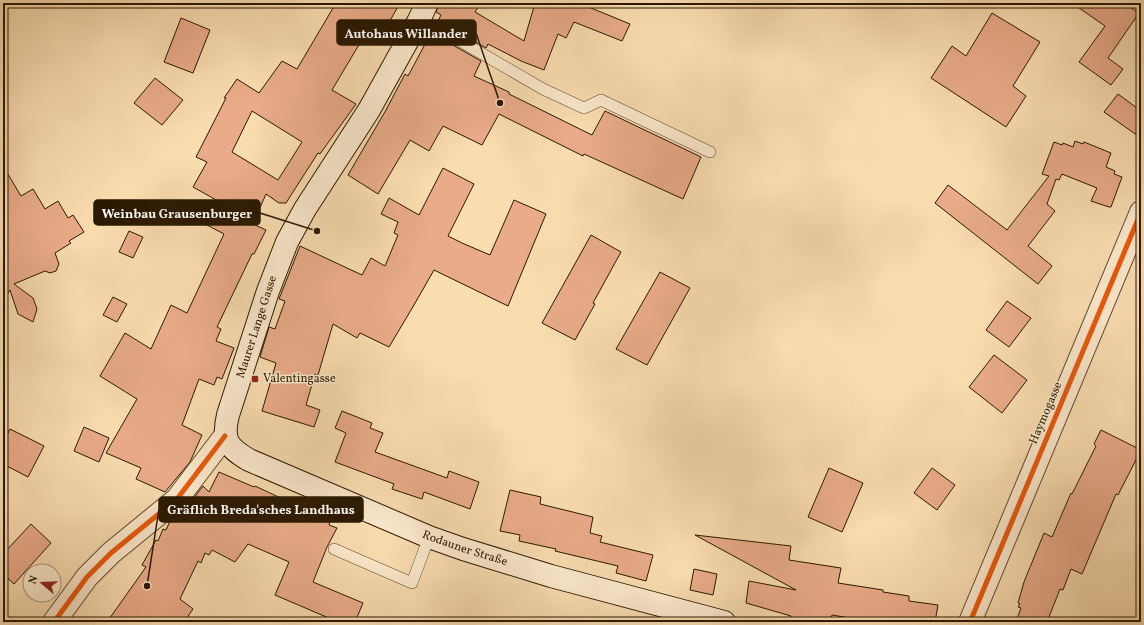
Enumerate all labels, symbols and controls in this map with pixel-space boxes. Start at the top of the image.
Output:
callout: Autohaus Willander [337,20,476,45]
text: Autohaus Willander [345,26,467,44]
callout: Weinbau Grausenburger [94,200,260,225]
text: Weinbau Grausenburger [102,206,252,224]
street label: Maurer Lange Gasse [233,273,281,380]
place label: Valentingasse [263,371,336,387]
marker: Valentingasse [250,374,260,384]
street label: Haymogasse [1026,379,1066,447]
callout: Gräflich Breda'sches Landhaus [159,497,363,522]
text: Gräflich Breda'sches Landhaus [167,502,355,520]
street label: Rodauner Straße [420,527,510,570]
north arrow [22,563,62,603]
text: N [26,574,42,586]

